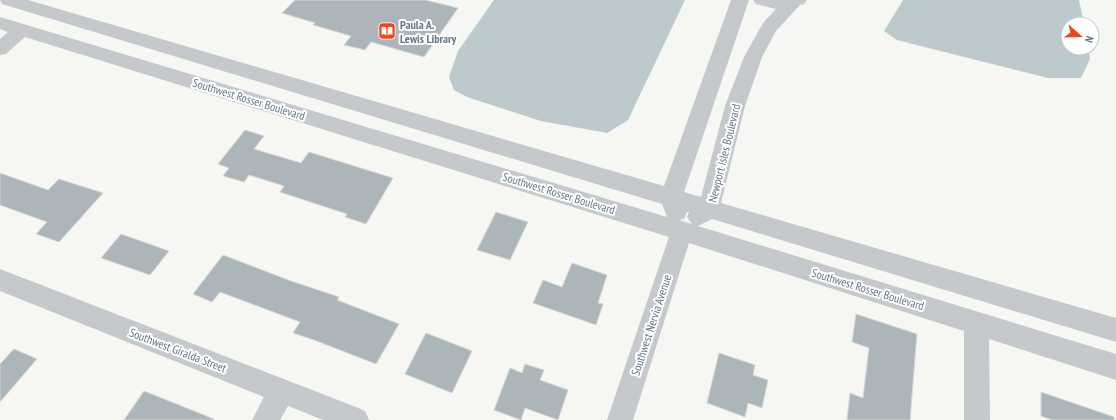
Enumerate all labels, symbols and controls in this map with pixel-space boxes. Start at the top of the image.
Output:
north arrow [1060,16,1100,56]
place label: Paula A. Lewis Library [400,17,457,46]
library icon: Paula A. Lewis Library [377,21,397,41]
text: N [1082,34,1097,45]
street label: Southwest Rosser Boulevard [191,75,307,123]
street label: Newport Isles Boulevard [705,102,743,204]
street label: Southwest Rosser Boulevard [501,169,617,217]
street label: Southwest Rosser Boulevard [810,265,926,313]
street label: Southwest Nervia Avenue [628,273,674,377]
street label: Southwest Giralda Street [127,325,229,376]

